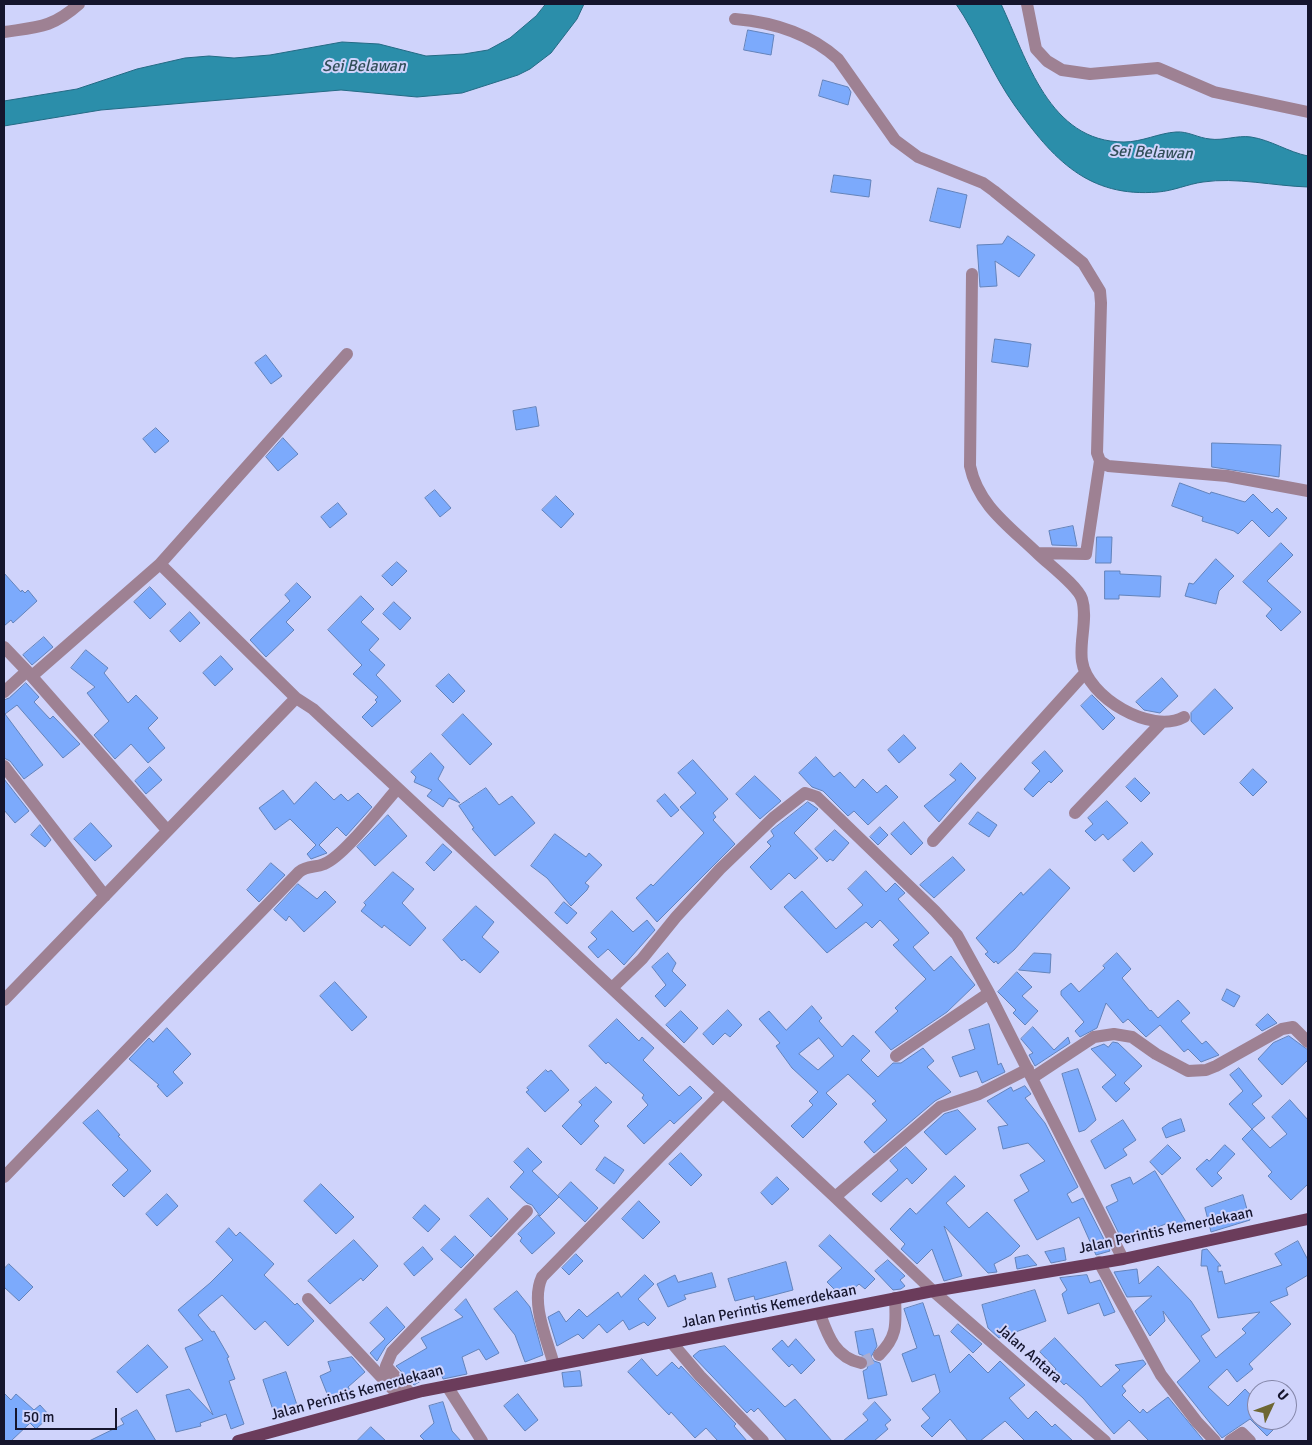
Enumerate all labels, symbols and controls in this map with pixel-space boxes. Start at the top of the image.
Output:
water label: Sei Belawan [322,57,406,77]
water label: Sei Belawan [1109,142,1193,164]
street label: Jalan Perintis Kemerdekaan [1077,1204,1255,1258]
street label: Jalan Perintis Kemerdekaan [680,1281,858,1333]
street label: Jalan Antara [993,1321,1065,1387]
street label: Jalan Perintis Kemerdekaan [269,1361,445,1425]
north arrow [1247,1380,1297,1430]
text: U [1273,1386,1292,1404]
scale bar [18,1398,120,1430]
text: 50 m [23,1408,54,1426]

